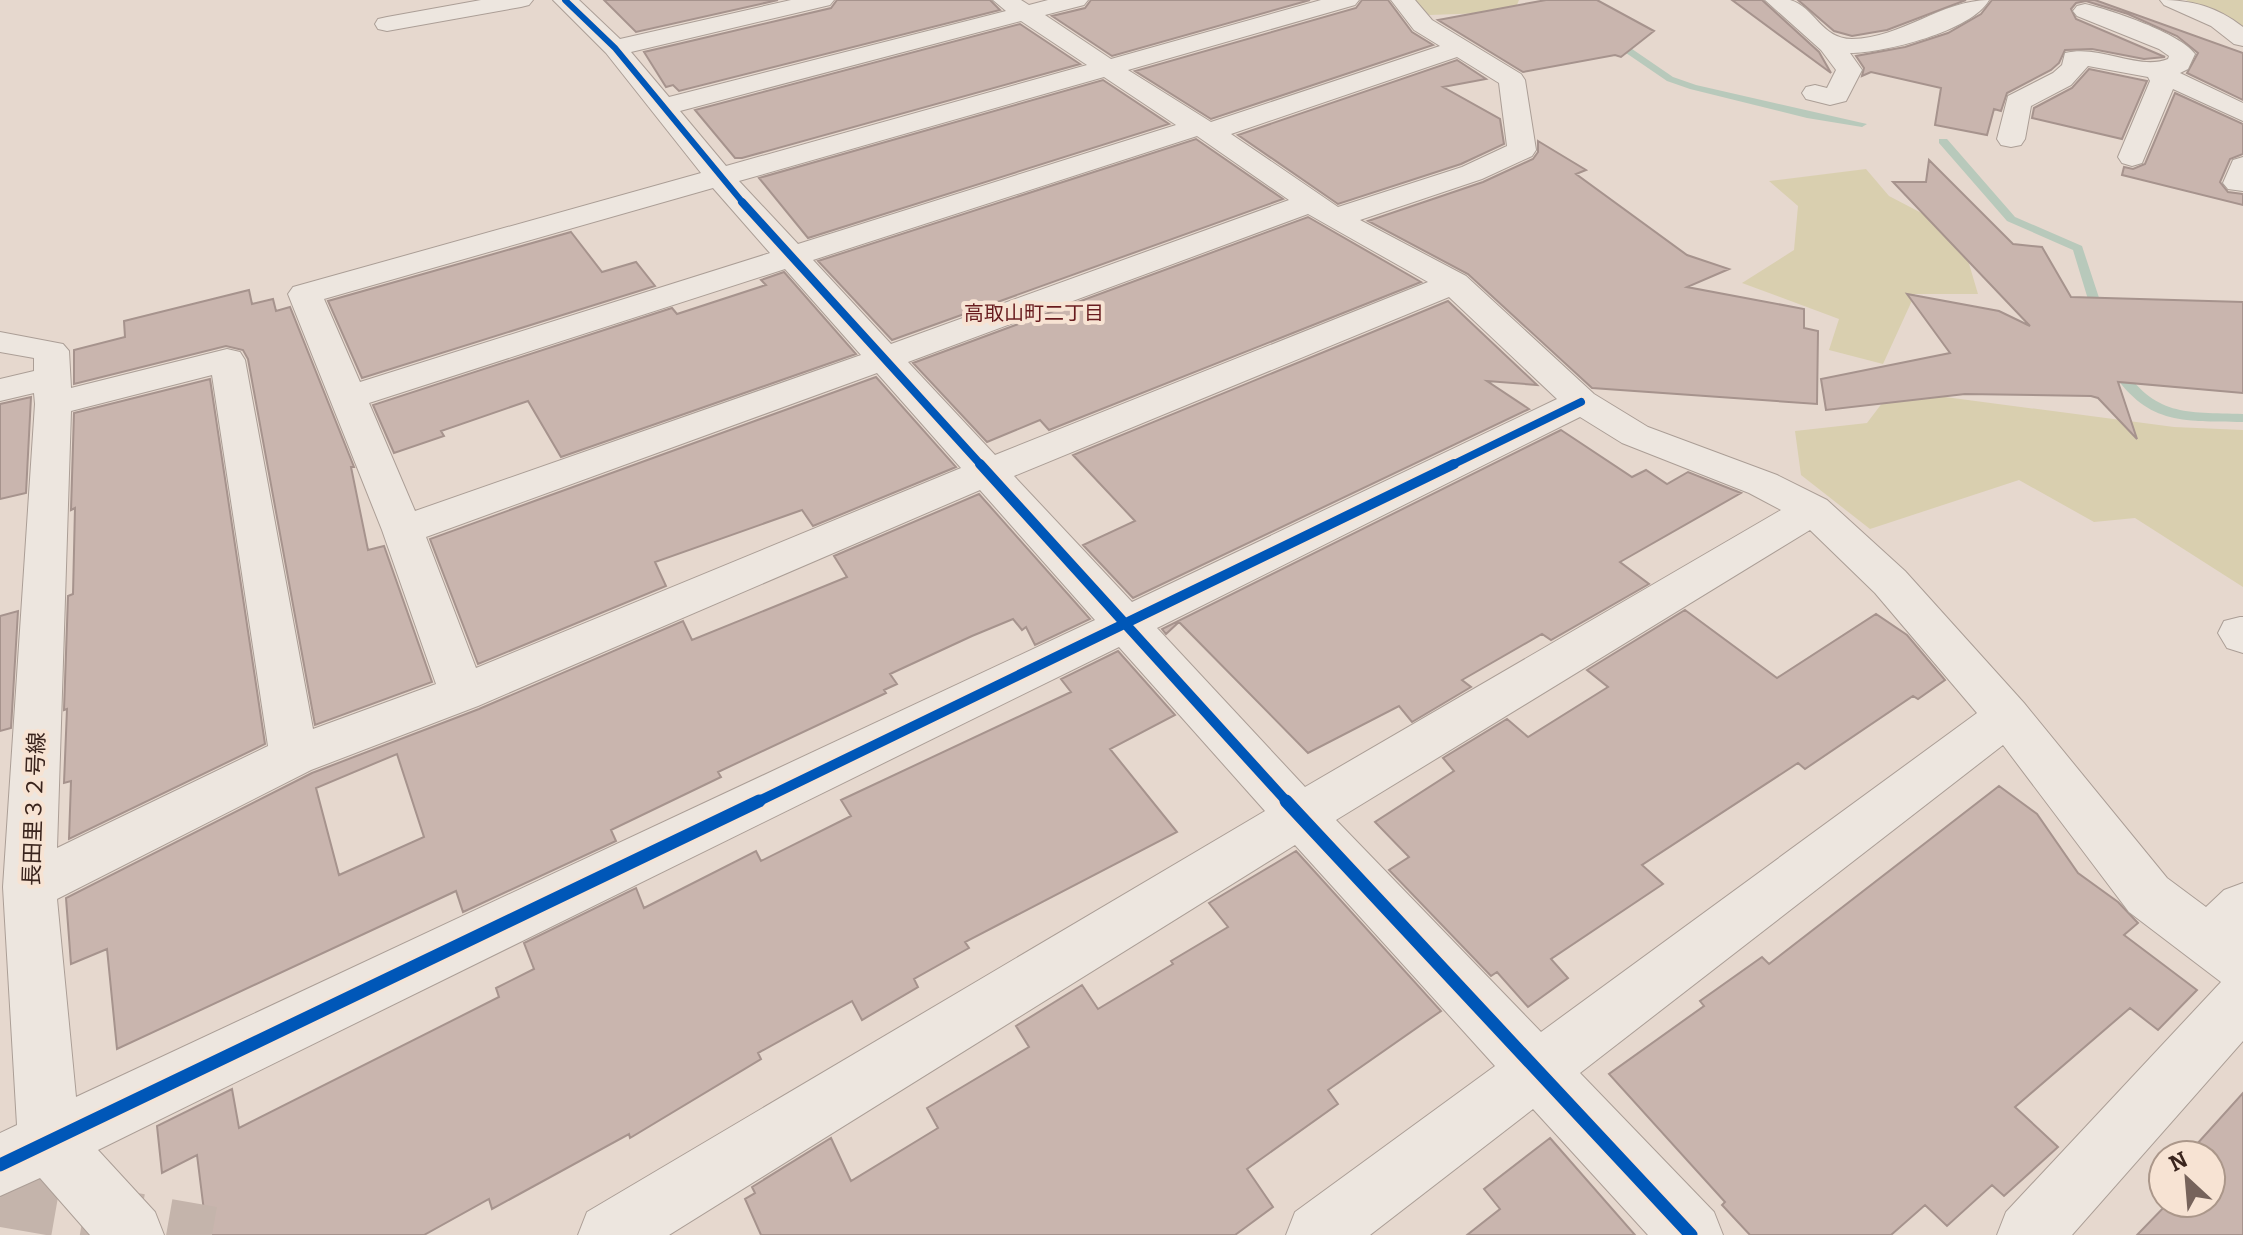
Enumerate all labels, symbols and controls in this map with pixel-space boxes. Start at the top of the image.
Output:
district label: 高取山町二丁目 [964,301,1104,325]
street label: 長田里３２号線 [18,732,50,886]
north arrow [2147,1139,2227,1219]
text: N [2165,1146,2192,1177]

